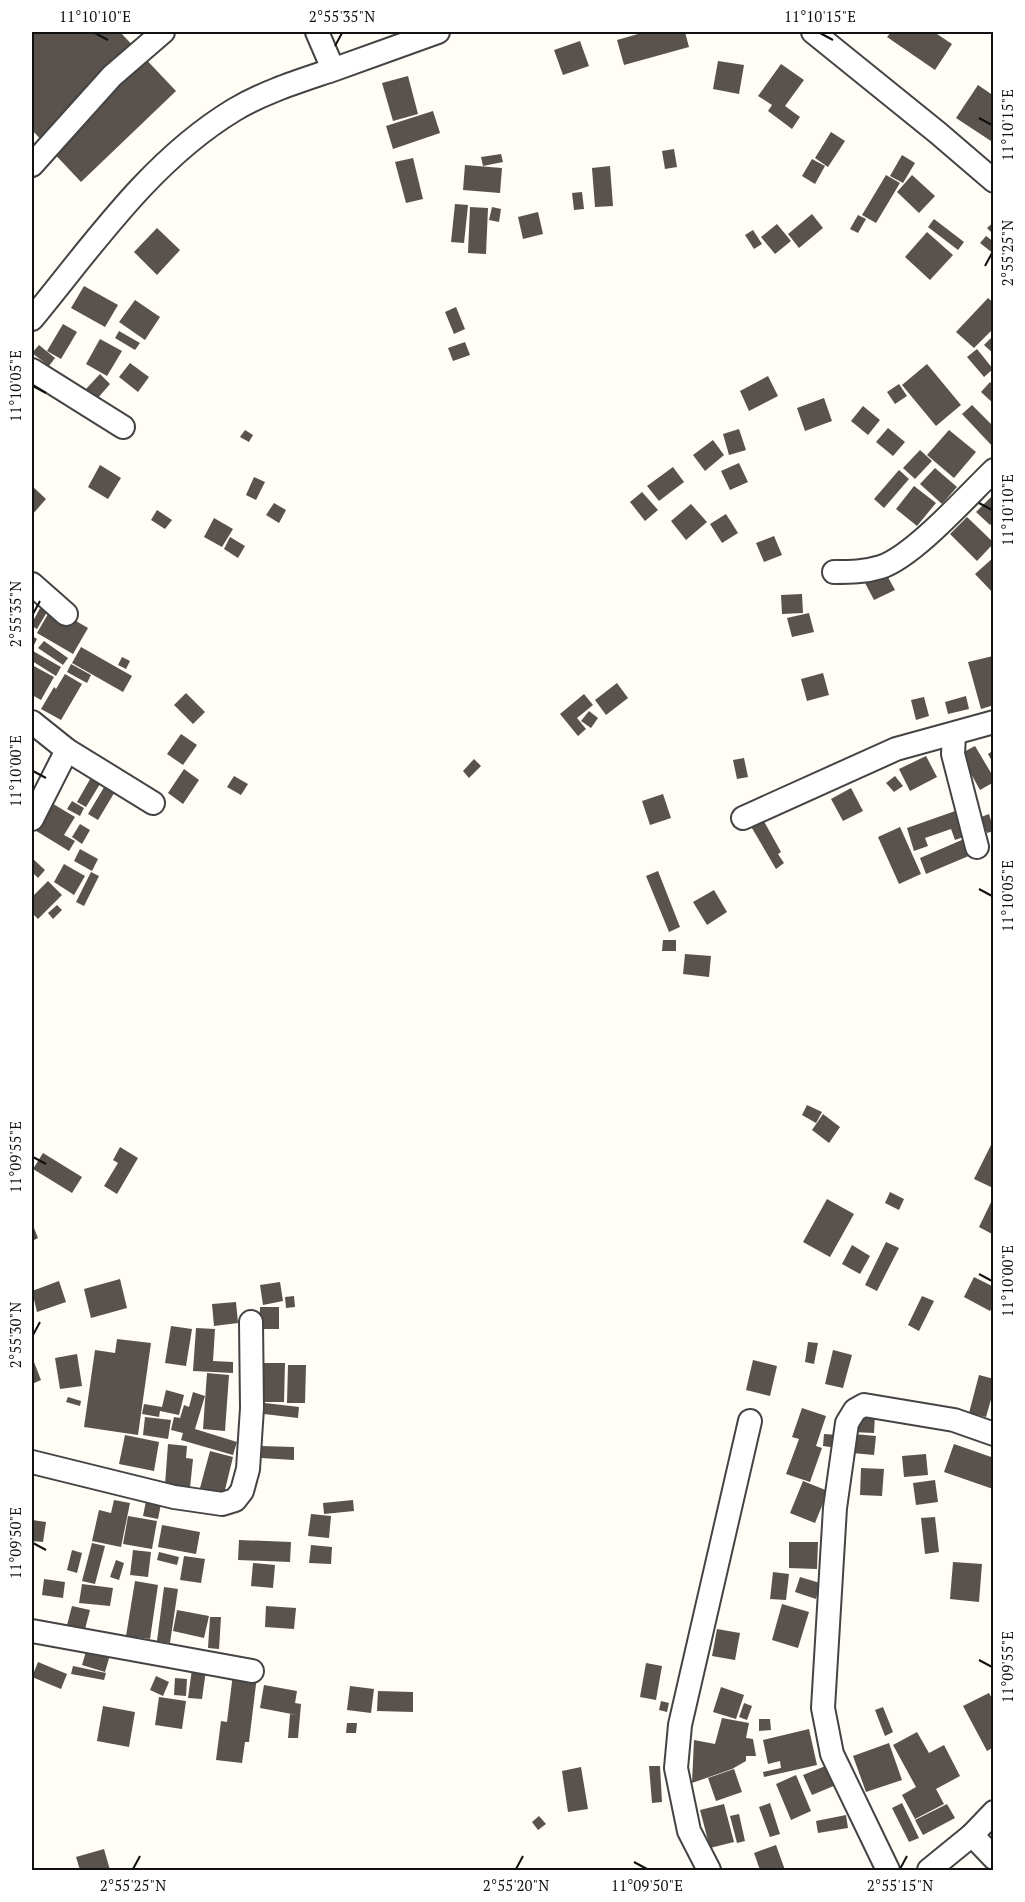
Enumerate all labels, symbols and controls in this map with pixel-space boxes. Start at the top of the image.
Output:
text: 11°10'10"E [59,6,131,26]
text: 2°55'35"N [309,6,375,26]
text: 11°10'15"E [784,6,856,26]
text: 11°10'15"E [997,89,1017,161]
text: 2°55'25"N [997,220,1017,286]
text: 11°10'05"E [5,350,25,422]
text: 11°10'10"E [997,474,1017,546]
text: 2°55'35"N [5,581,25,647]
text: 11°10'00"E [5,735,25,807]
text: 11°10'05"E [997,860,1017,932]
text: 11°09'55"E [5,1121,25,1193]
text: 11°10'00"E [997,1245,1017,1317]
text: 2°55'30"N [5,1302,25,1368]
text: 11°09'50"E [5,1507,25,1579]
text: 11°09'55"E [997,1631,1017,1703]
text: 2°55'25"N [100,1875,166,1895]
text: 2°55'20"N [483,1875,549,1895]
text: 11°09'50"E [611,1875,683,1895]
text: 2°55'15"N [867,1875,933,1895]

